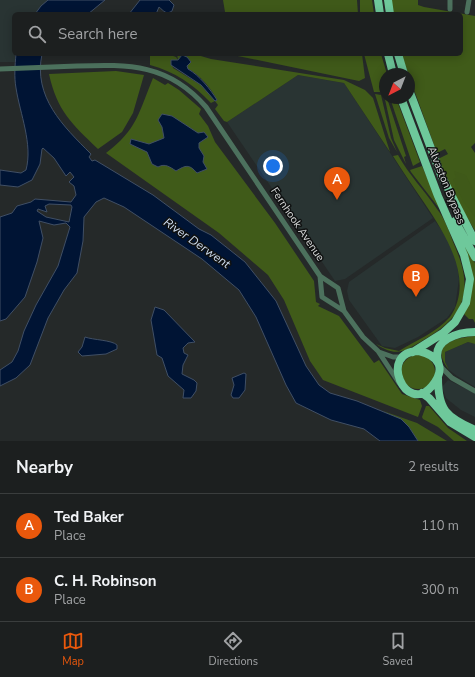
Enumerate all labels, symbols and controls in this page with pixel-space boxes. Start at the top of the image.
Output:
search box [12,12,463,56]
icon: search [26,23,48,45]
text: Search here [58,24,138,44]
north arrow [379,68,415,104]
street label: Alvaston Bypass [424,144,469,226]
your location [263,156,283,176]
pin: A [324,167,350,200]
street label: Fernhook Avenue [267,184,328,264]
water label: River Derwent [160,214,234,272]
pin: B [403,264,429,297]
text: Nearby [16,456,73,479]
text: 2 results [408,458,459,476]
text: Ted Baker [54,507,124,527]
text: A [24,517,34,535]
text: 110 m [421,517,459,535]
text: Place [54,527,86,545]
text: C. H. Robinson [54,571,157,591]
text: B [25,581,33,599]
text: 300 m [421,581,459,599]
text: Place [54,591,86,609]
tab: Map [62,630,84,669]
tab: Directions [208,630,258,669]
tab: Saved [382,630,413,669]

